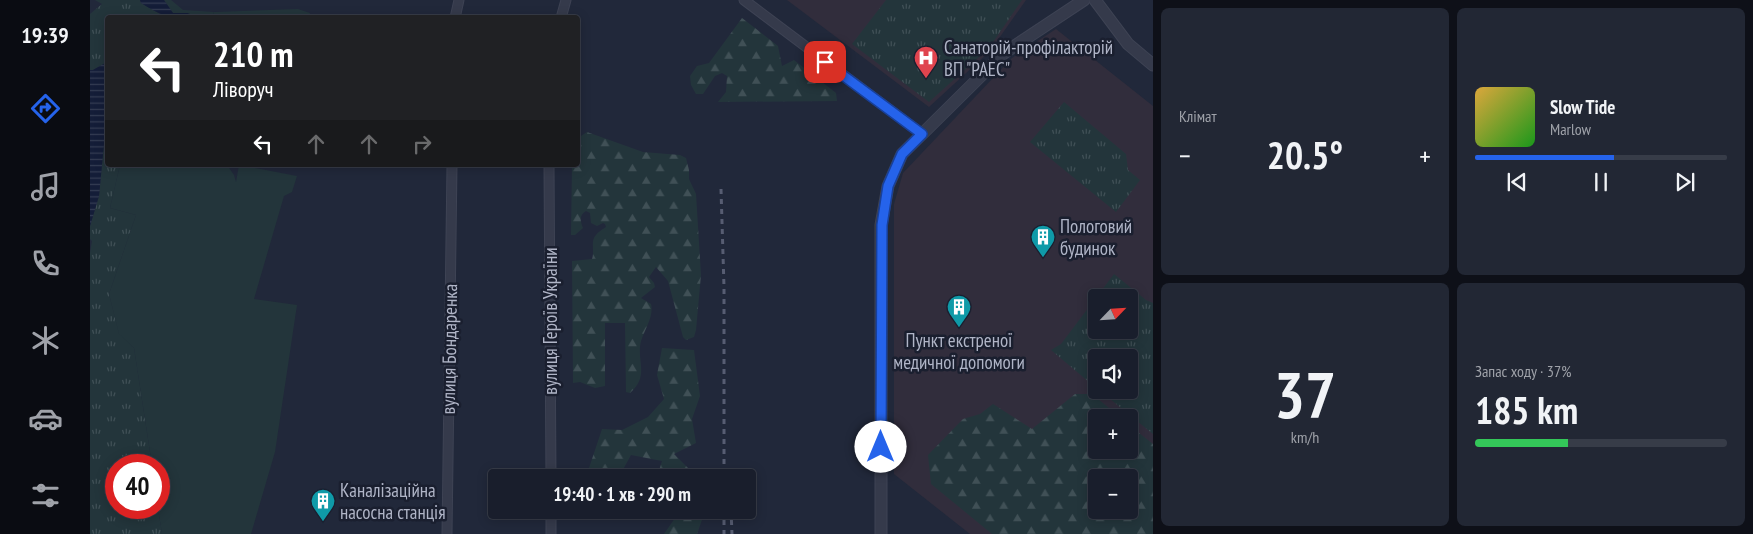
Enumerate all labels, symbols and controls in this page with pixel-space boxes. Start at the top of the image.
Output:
text: 19:39 [21,21,69,49]
text: 210 m [213,31,294,77]
icon: left [130,35,195,100]
place label: Санаторій-профілакторій ВП "РАЕС" [944,35,1113,81]
pin [804,41,846,83]
hospital icon: Санаторій-профілакторій ВП "РАЕС" [913,45,939,79]
icon: arrive [811,48,839,76]
text: Ліворуч [213,75,274,103]
icon: directions [28,91,63,126]
text: Slow Tide [1550,95,1615,119]
text: Клімат [1179,106,1217,126]
text: Marlow [1550,119,1591,139]
icon: left [249,130,277,158]
icon: ahead [302,130,330,158]
icon: ahead [355,130,383,158]
icon: right [408,130,436,158]
text: 20.5° [1267,130,1343,179]
text: − [1179,137,1191,174]
text: + [1419,137,1431,174]
icon: previous [1503,168,1531,196]
icon: pause [1587,168,1615,196]
icon: next [1671,168,1699,196]
icon: music [28,169,63,204]
place label: Пологовий будинок [1060,214,1132,260]
building icon: Пологовий будинок [1030,224,1056,258]
icon: phone [28,246,63,281]
street label: вулиця Героїв України [538,247,562,395]
street label: вулиця Бондаренка [436,284,462,414]
north arrow [1088,289,1138,339]
map controls [1088,289,1138,519]
building icon: Пункт екстреної медичної допомоги [946,294,972,328]
icon: climate [28,323,63,358]
place label: Пункт екстреної медичної допомоги [893,328,1025,374]
button: sound [1088,349,1138,399]
text: 37 [1274,352,1336,436]
text: Запас ходу · 37% [1475,361,1571,381]
text: 185 km [1475,385,1578,434]
icon: car [28,401,63,436]
button: + [1088,409,1138,459]
position arrow [854,420,906,472]
text: km/h [1291,427,1319,447]
speed limit sign: 40 [105,454,170,519]
button: − [1088,469,1138,519]
icon: filters [28,478,63,513]
place label: Каналізаційна насосна станція [340,478,446,524]
text: 19:40 · 1 хв · 290 m [553,482,691,506]
building icon: Каналізаційна насосна станція [310,488,336,522]

